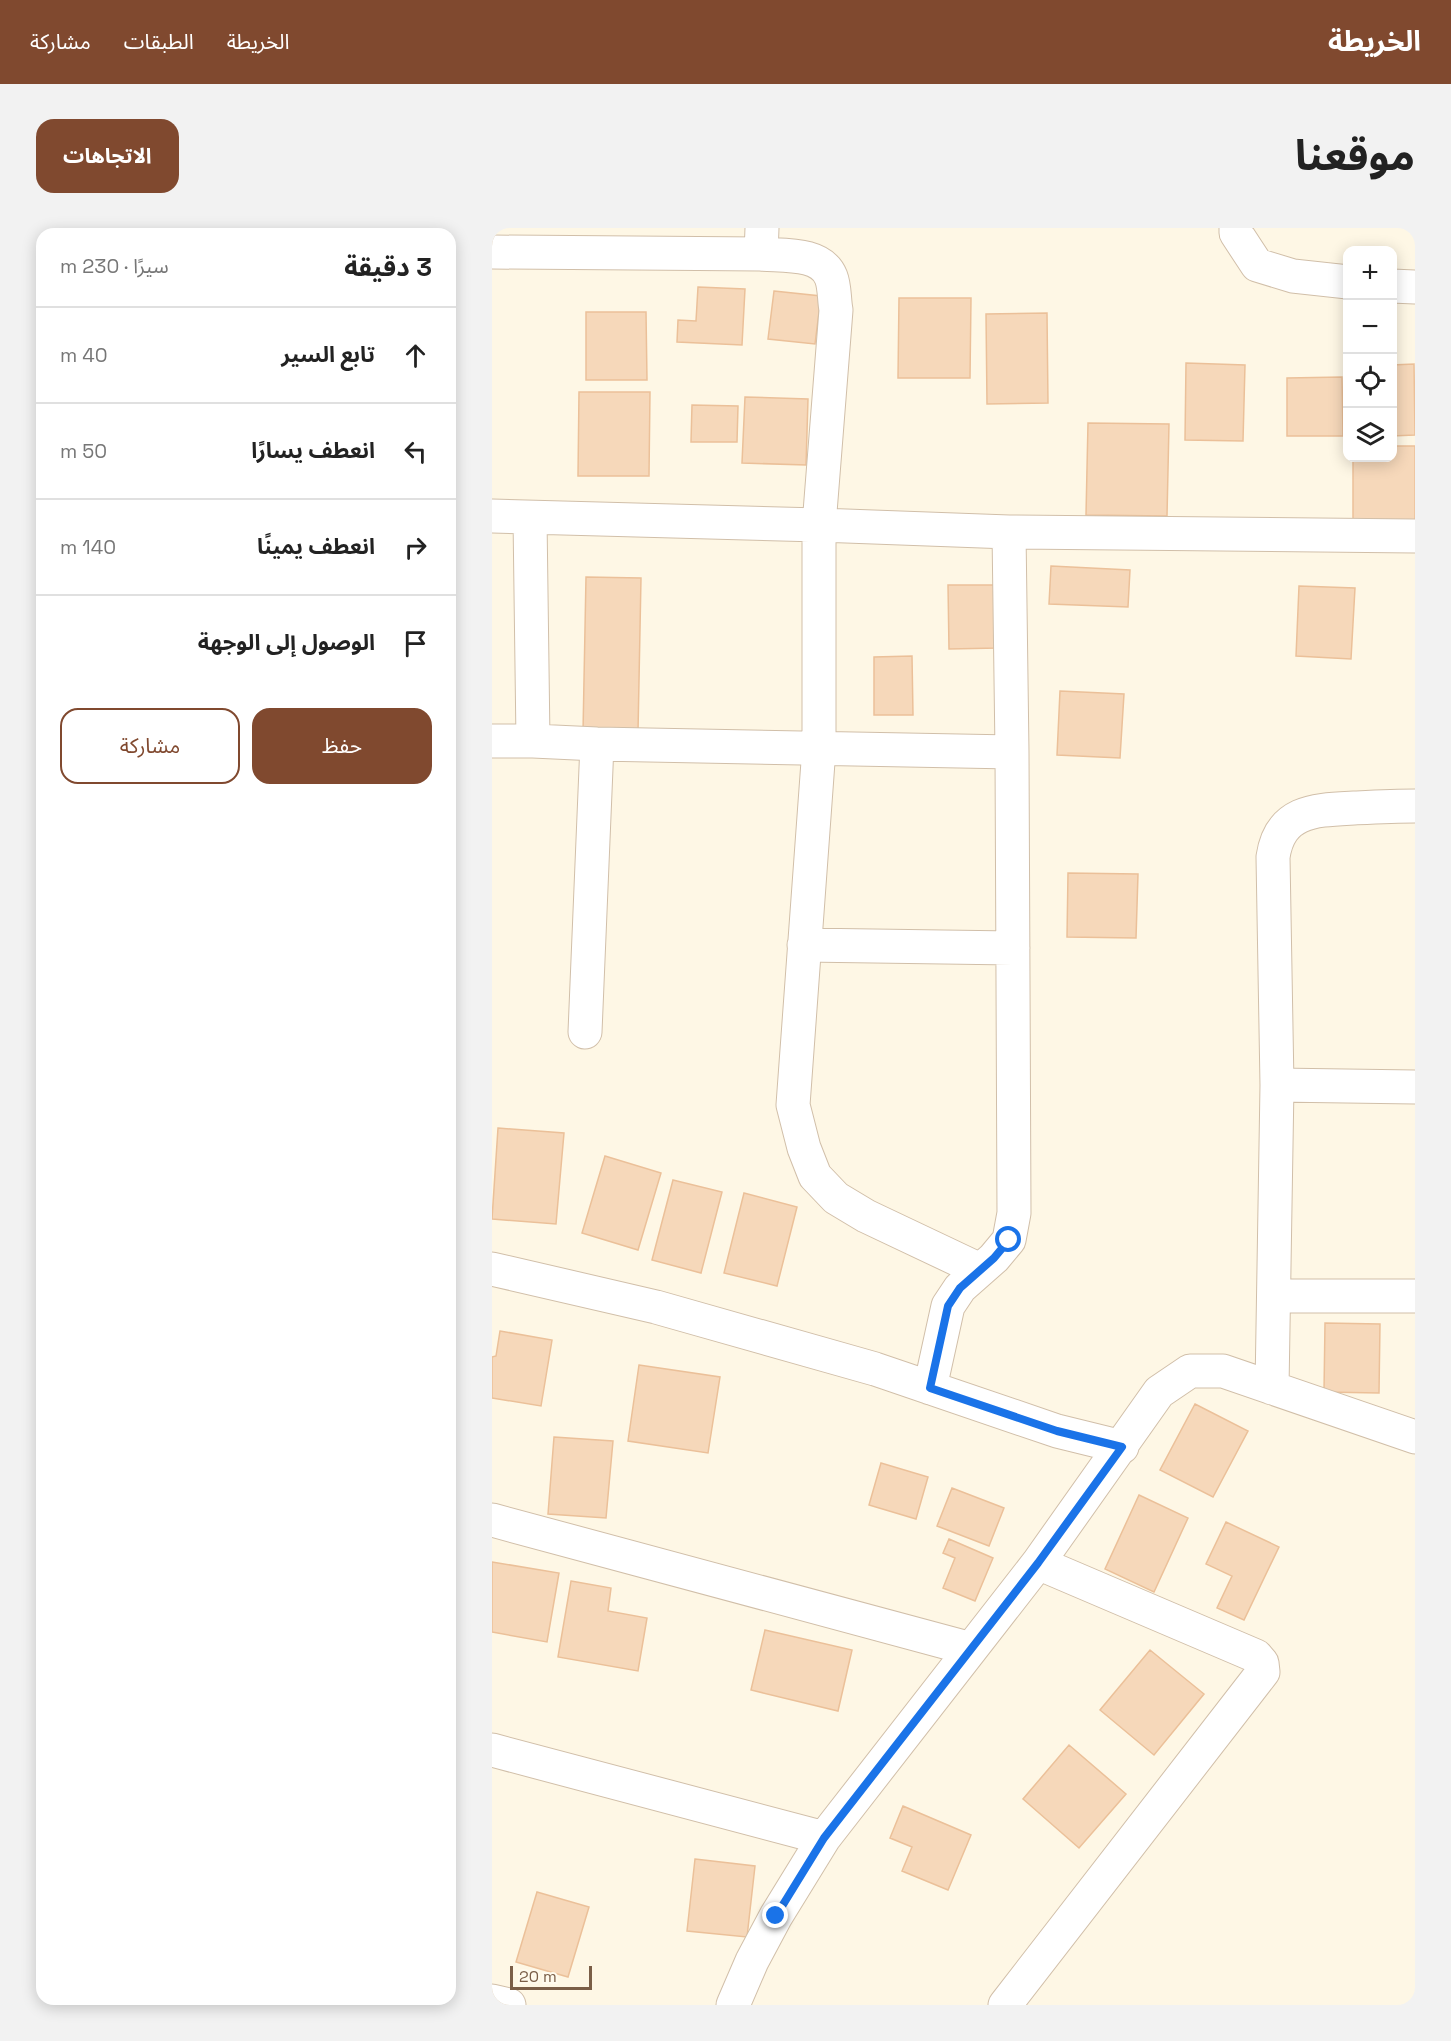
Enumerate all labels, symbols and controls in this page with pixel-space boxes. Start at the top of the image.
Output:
text: الخريطة [1328,23,1421,59]
text: مشاركة [30,28,91,55]
text: الطبقات [124,28,194,55]
text: الخريطة [227,28,290,55]
button: الاتجاهات [36,119,179,193]
text: موقعنا [1295,129,1415,182]
map controls [1343,246,1397,462]
button: + [1343,246,1397,300]
text: 3 دقيقة [344,250,432,284]
text: سيرًا · 230 m [60,253,169,279]
button: − [1343,300,1397,354]
icon: ahead [399,339,432,372]
text: تابع السير [281,340,375,368]
text: 40 m [60,342,108,368]
button: locate [1343,354,1397,408]
button: layers [1343,408,1397,462]
icon: left [399,435,432,468]
text: انعطف يسارًا [251,436,375,464]
text: 50 m [60,438,107,464]
icon: right [399,531,432,564]
text: انعطف يمينًا [257,532,375,560]
text: 140 m [60,534,116,560]
icon: arrive [399,627,432,660]
text: الوصول إلى الوجهة [198,628,375,656]
button: مشاركة [60,708,240,784]
button: حفظ [252,708,432,784]
route start [995,1226,1021,1252]
route end [762,1902,788,1928]
scale bar [510,1963,592,1990]
text: 20 m [519,1966,557,1987]

